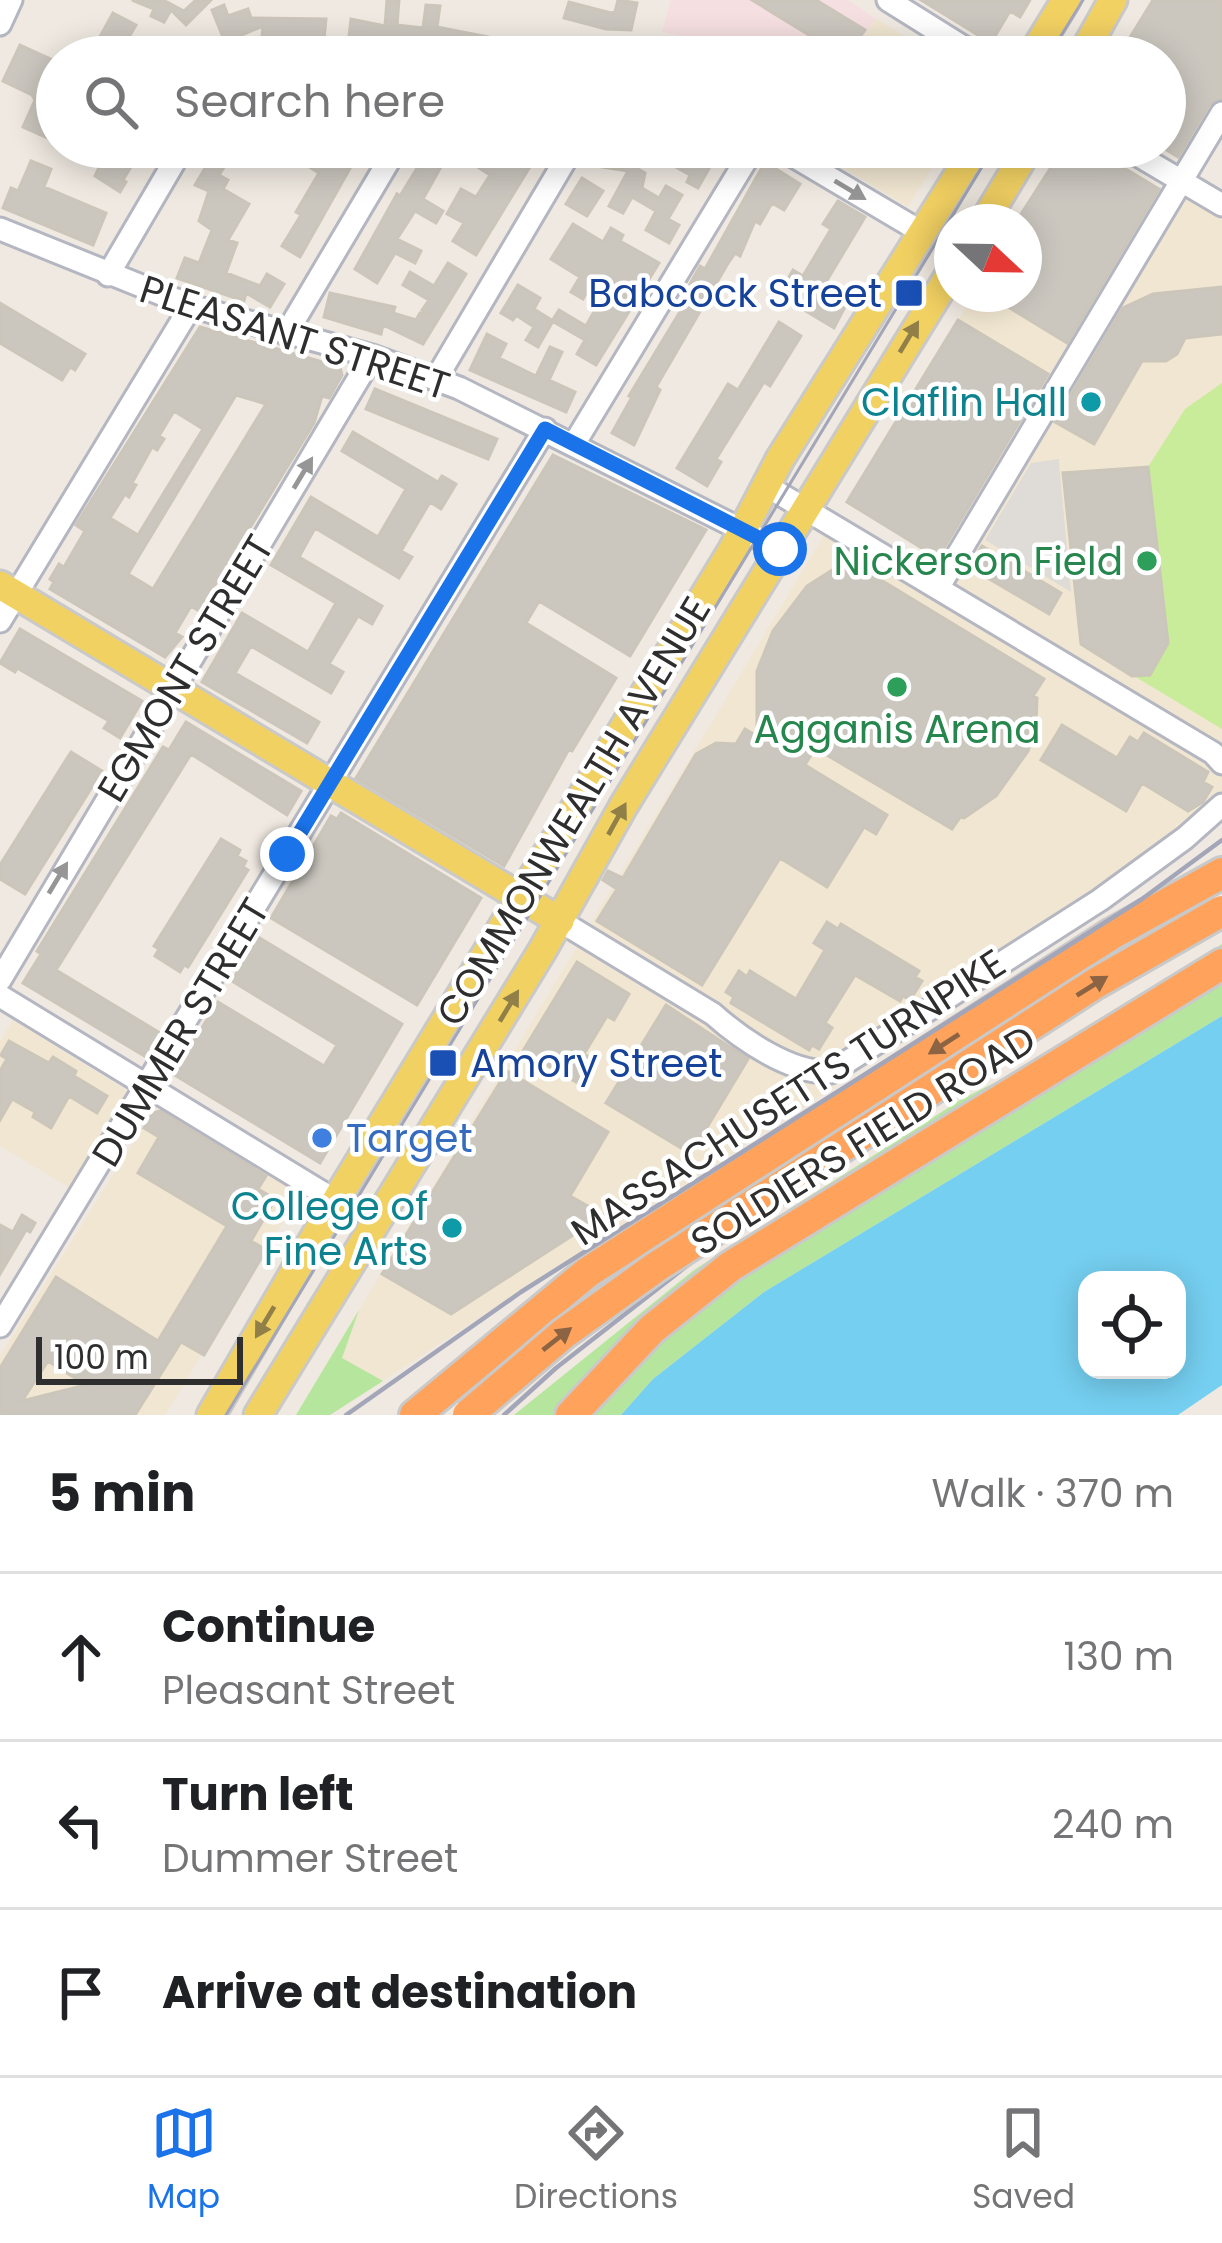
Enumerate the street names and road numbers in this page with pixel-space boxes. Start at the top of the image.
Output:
street label: PLEASANT STREET [133,261,457,413]
street label: EGMONT STREET [84,525,287,812]
street label: COMMONWEALTH AVENUE [423,586,724,1036]
street label: DUMMER STREET [79,888,282,1177]
street label: MASSACHUSETTS TURNPIKE [560,936,1016,1259]
street label: SOLDIERS FIELD ROAD [680,1012,1046,1269]

